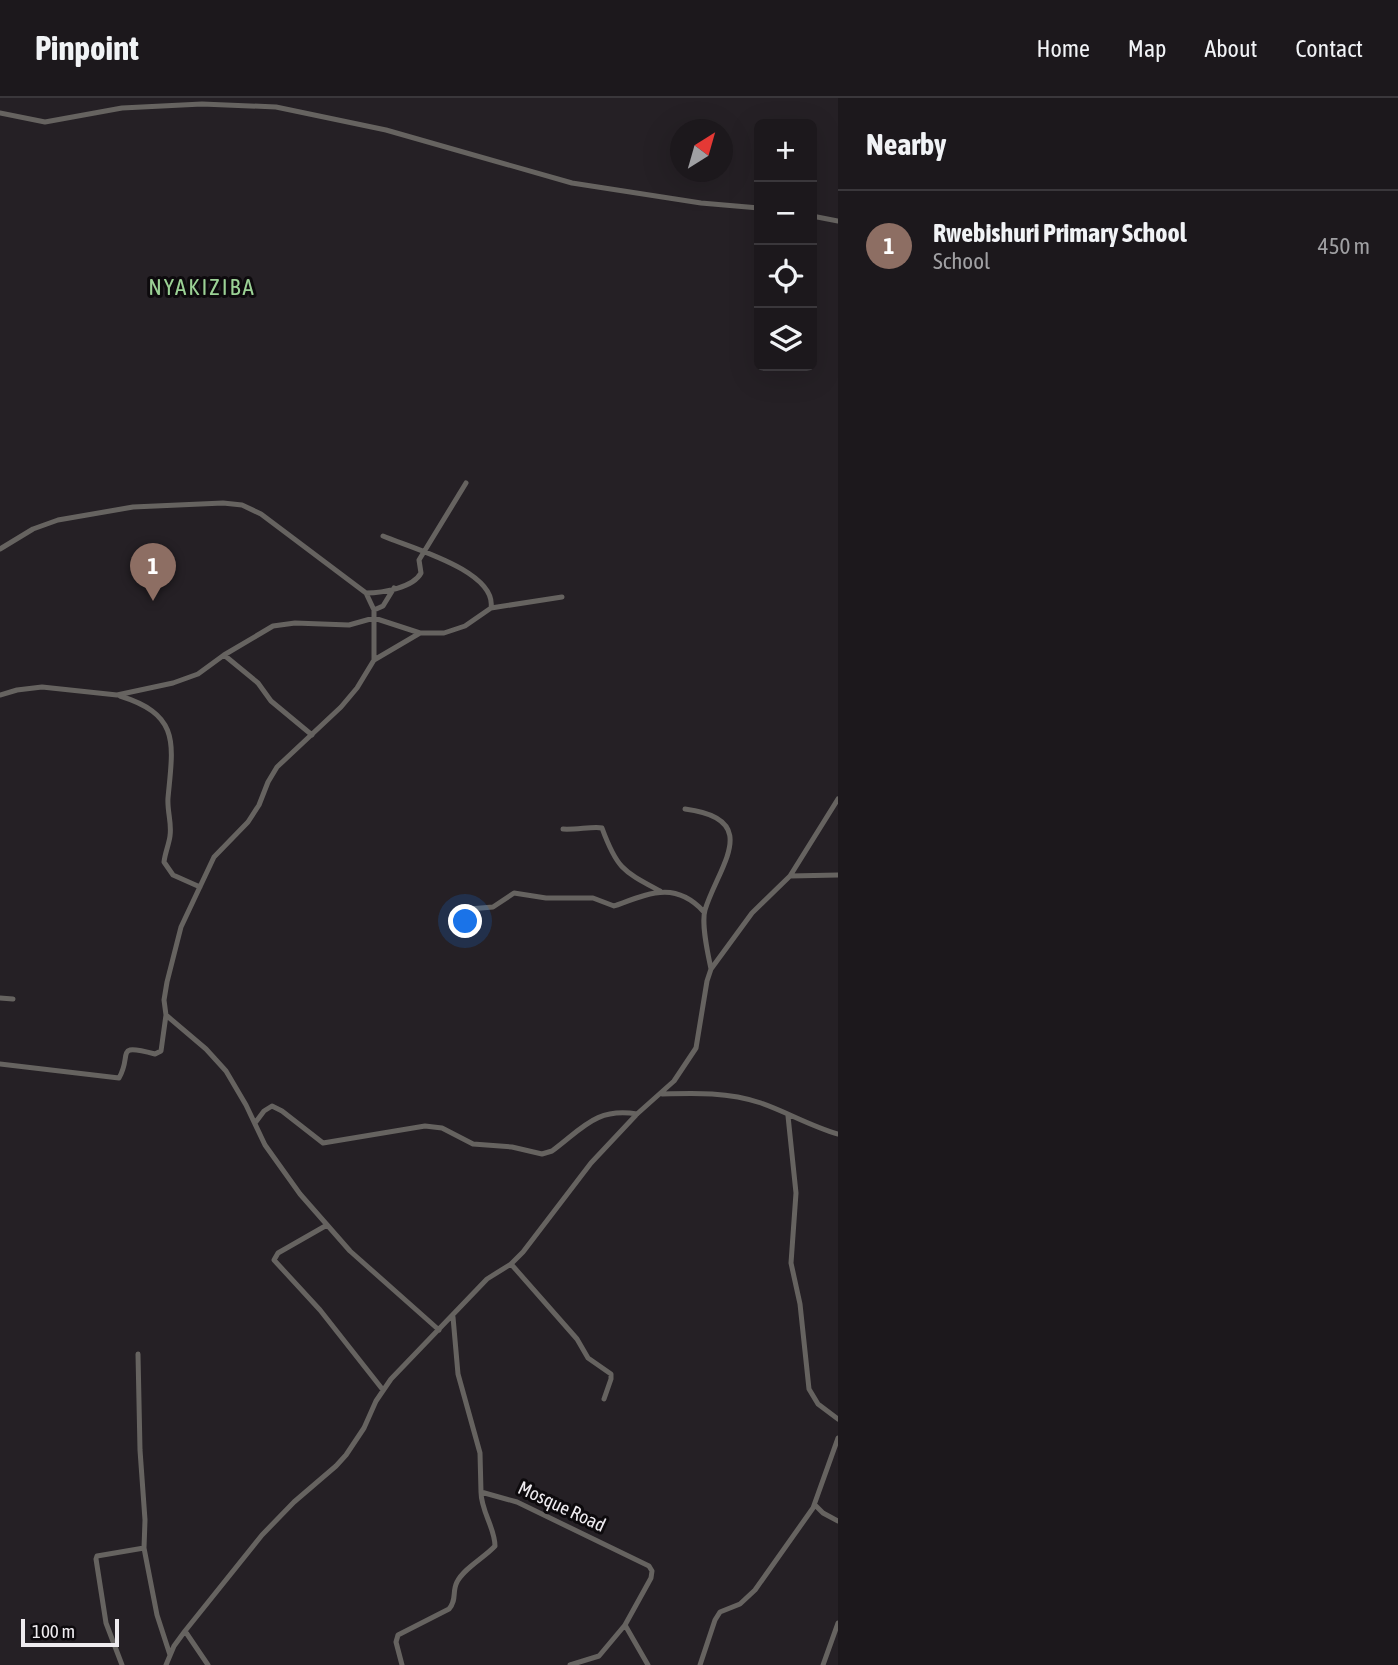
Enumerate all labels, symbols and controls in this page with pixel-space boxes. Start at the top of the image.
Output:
text: Pinpoint [35,29,139,67]
text: Home [1036,35,1090,62]
text: Map [1128,35,1166,62]
text: About [1204,35,1257,62]
text: Contact [1295,35,1363,62]
north arrow [670,119,733,182]
map controls [754,119,817,371]
button: + [754,119,817,182]
text: Nearby [866,127,946,161]
button: − [754,182,817,245]
text: Rwebishuri Primary School [933,218,1187,248]
text: 1 [884,233,894,259]
text: 450 m [1318,233,1370,259]
button: locate [754,245,817,308]
text: School [933,248,990,274]
district label: NYAKIZIBA [148,274,256,300]
button: layers [754,308,817,371]
pin: 1 [130,543,176,601]
your location [448,904,482,938]
street label: Mosque Road [515,1476,609,1536]
scale bar [21,1616,119,1648]
text: 100 m [32,1620,75,1642]

